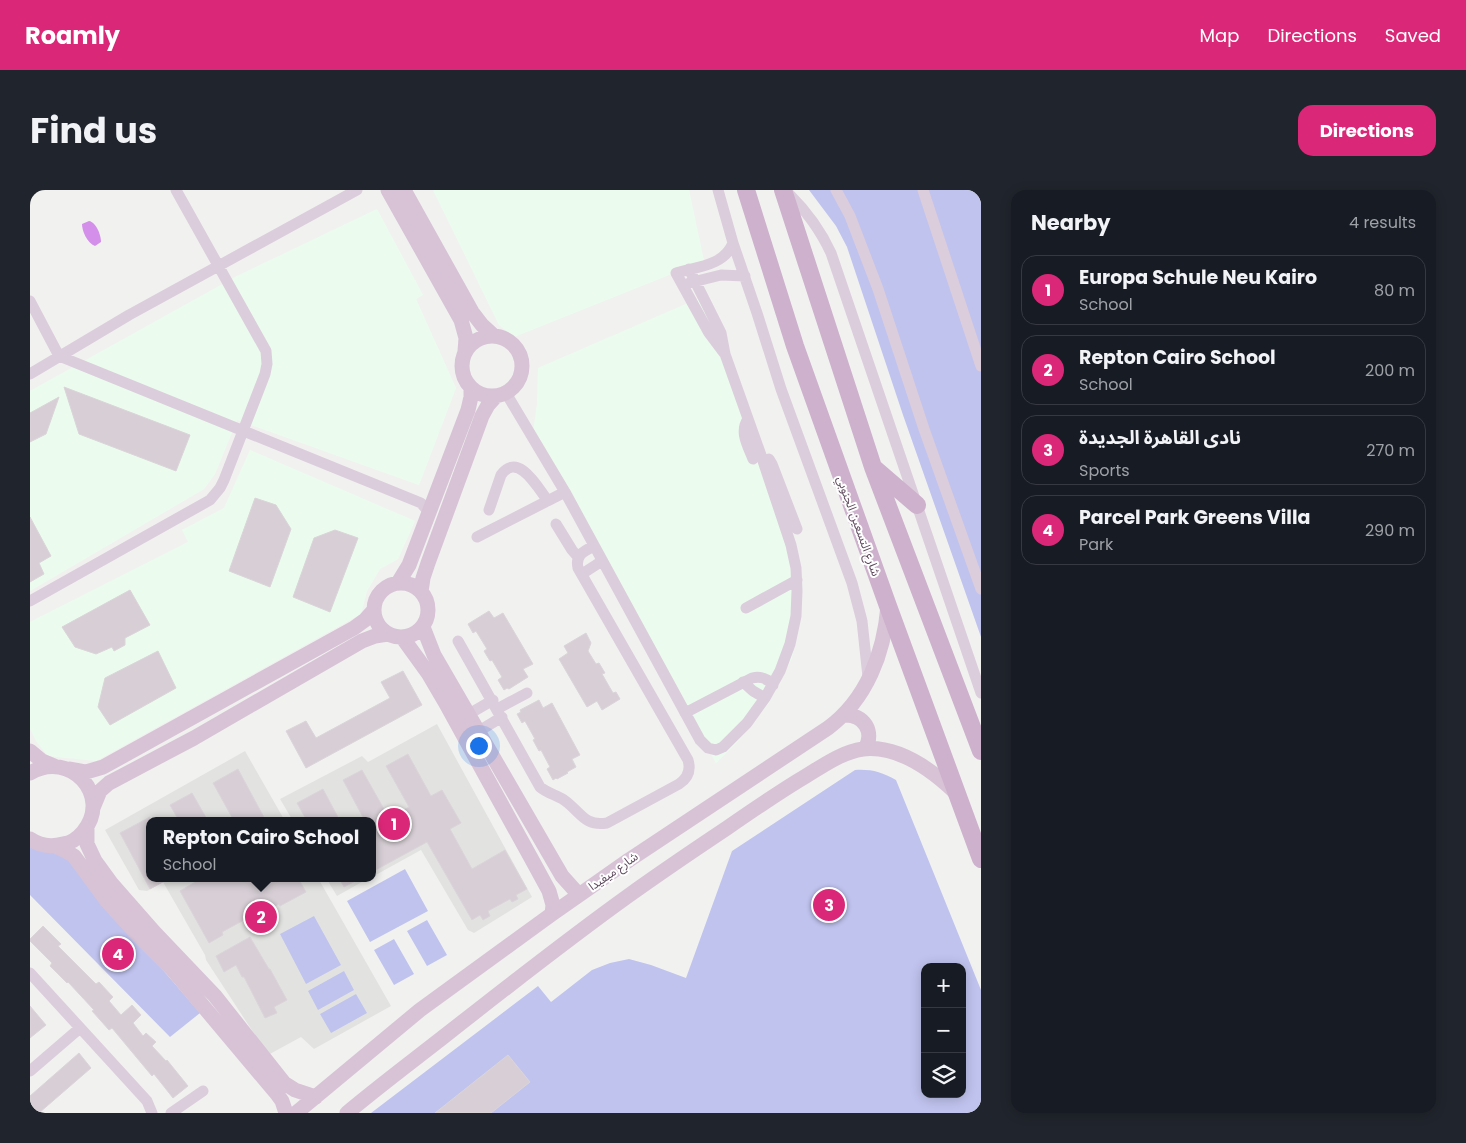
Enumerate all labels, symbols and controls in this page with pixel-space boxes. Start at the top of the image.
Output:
text: Roamly [25,19,120,52]
text: Map [1200,23,1239,48]
text: Directions [1267,23,1357,48]
text: Saved [1385,23,1441,48]
button: Directions [1298,105,1436,156]
text: Find us [30,106,157,155]
text: Nearby [1031,208,1111,237]
text: 4 results [1349,211,1416,234]
text: Europa Schule Neu Kairo [1079,264,1317,291]
text: 1 [1045,279,1051,302]
text: 80 m [1374,279,1415,302]
text: School [1079,293,1133,316]
text: Repton Cairo School [1079,344,1276,371]
text: 2 [1043,359,1053,382]
text: 200 m [1365,359,1415,382]
text: School [1079,373,1133,396]
text: نادى القاهرة الجديدة [1079,424,1241,451]
text: 3 [1043,439,1053,462]
text: 270 m [1366,439,1415,462]
text: Sports [1079,459,1130,482]
street label: شارع التسعين الجنوبي [831,474,885,579]
text: Parcel Park Greens Villa [1079,504,1310,531]
text: 4 [1043,519,1053,542]
text: 290 m [1365,519,1415,542]
text: Park [1079,533,1113,556]
your location [466,733,492,759]
pin: 1 [378,805,410,843]
popup [146,817,376,882]
text: Repton Cairo School [163,824,359,851]
street label: شارع ميفيدا [585,848,642,895]
text: School [163,853,216,876]
pin: 3 [813,886,845,924]
pin: 2 [245,898,277,936]
pin: 4 [102,935,134,973]
map controls [921,963,966,1098]
button: + [921,963,966,1008]
button: − [921,1008,966,1053]
button: layers [921,1053,966,1098]

